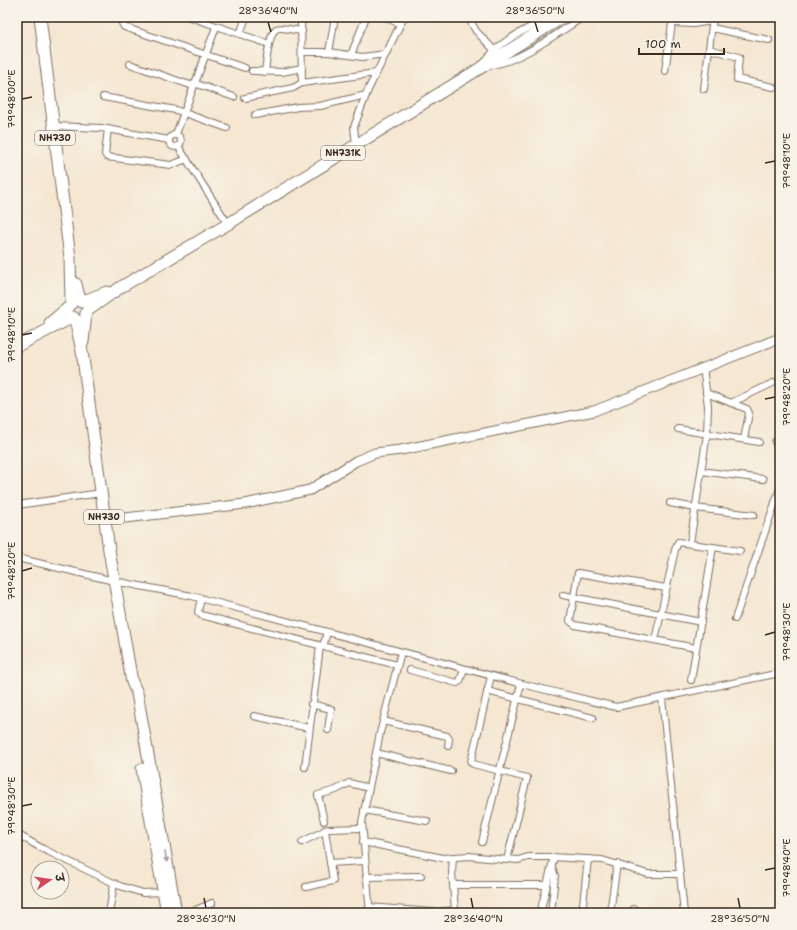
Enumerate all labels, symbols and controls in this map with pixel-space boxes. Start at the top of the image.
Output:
text: 28°36'40"N [238,4,298,17]
text: 28°36'50"N [505,4,565,17]
scale bar [639,30,724,56]
text: 100 m [645,36,681,52]
text: 79°48'00"E [5,70,18,128]
road number: NH730 [35,131,75,145]
text: 79°48'10"E [780,133,793,189]
road number: NH731K [321,146,365,160]
text: 79°48'10"E [5,307,18,363]
text: 79°48'20"E [780,368,793,426]
road number: NH730 [84,510,124,524]
text: 79°48'20"E [5,542,18,600]
text: 79°48'30"E [780,603,793,661]
text: 79°48'30"E [5,777,18,835]
text: 79°48'40"E [780,839,793,897]
one-way arrow [163,851,169,864]
north arrow [30,860,70,900]
text: उ [51,872,68,885]
text: 28°36'30"N [176,912,236,925]
text: 28°36'40"N [443,912,503,925]
text: 28°36'50"N [710,912,770,925]

